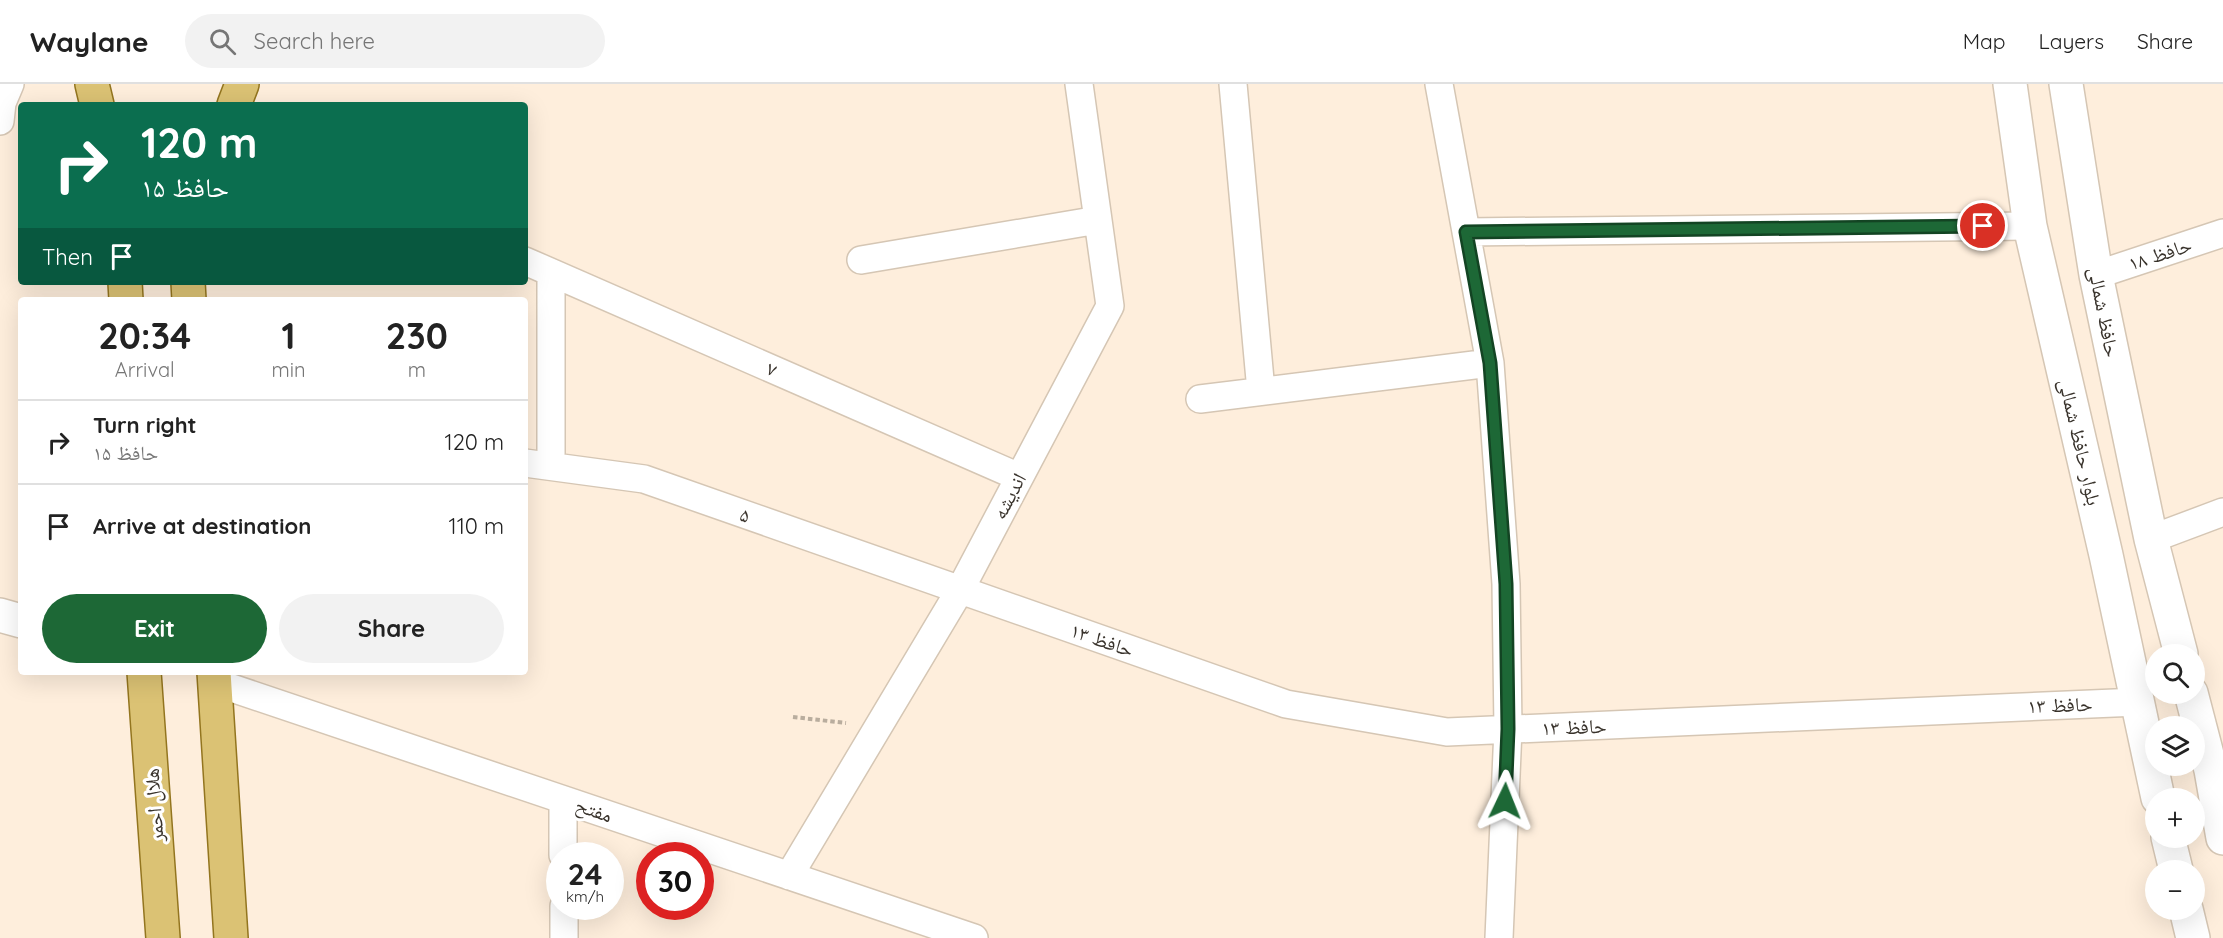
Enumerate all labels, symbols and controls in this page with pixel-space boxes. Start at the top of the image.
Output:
search box [185,14,605,68]
text: Waylane [30,24,149,59]
icon: search [206,25,239,58]
text: Search here [254,27,375,55]
text: Map [1963,28,2006,54]
text: Layers [2039,28,2104,54]
text: Share [2137,28,2193,54]
text: 120 m [141,116,258,169]
icon: right [42,126,120,204]
text: حافظ ۱۵ [141,170,229,204]
pin [1957,200,2008,251]
icon: arrive [1966,209,1999,242]
street label: حافظ ۱۸ [2125,231,2195,275]
icon: arrive [105,240,138,273]
text: Then [42,243,93,271]
street label: حافظ شمالی [2083,265,2126,360]
text: 20:34 [98,313,191,358]
text: 1 [281,313,296,358]
text: 230 [386,313,448,358]
street label: ۷ [763,355,781,382]
text: Arrival [115,357,175,382]
text: min [271,357,306,382]
text: m [408,357,426,382]
street label: بلوار حافظ شمالی [2054,376,2107,508]
text: Turn right [93,411,197,439]
icon: right [42,426,75,459]
text: 120 m [445,428,504,456]
text: حافظ ۱۵ [93,440,158,465]
street label: اندیشه [986,468,1031,523]
street label: ۵ [737,501,753,528]
icon: arrive [42,510,75,543]
text: Arrive at destination [93,512,311,540]
text: 110 m [449,512,504,540]
button: Exit [42,594,267,663]
button: Share [279,594,504,663]
street label: حافظ ۱۳ [1067,617,1137,662]
map controls [2145,644,2205,920]
button: search [2145,644,2205,704]
street label: حافظ ۱۳ [2027,691,2093,718]
street label: حافظ ۱۳ [1541,713,1607,740]
button: layers [2145,716,2205,776]
street label: هلال احمر [138,767,169,844]
position arrow [1473,769,1537,833]
button: + [2145,788,2205,848]
street label: مفتح [572,792,616,828]
speed limit sign: 30 [636,842,714,920]
text: 24 [568,855,602,893]
button: − [2145,860,2205,920]
text: km/h [566,887,604,906]

